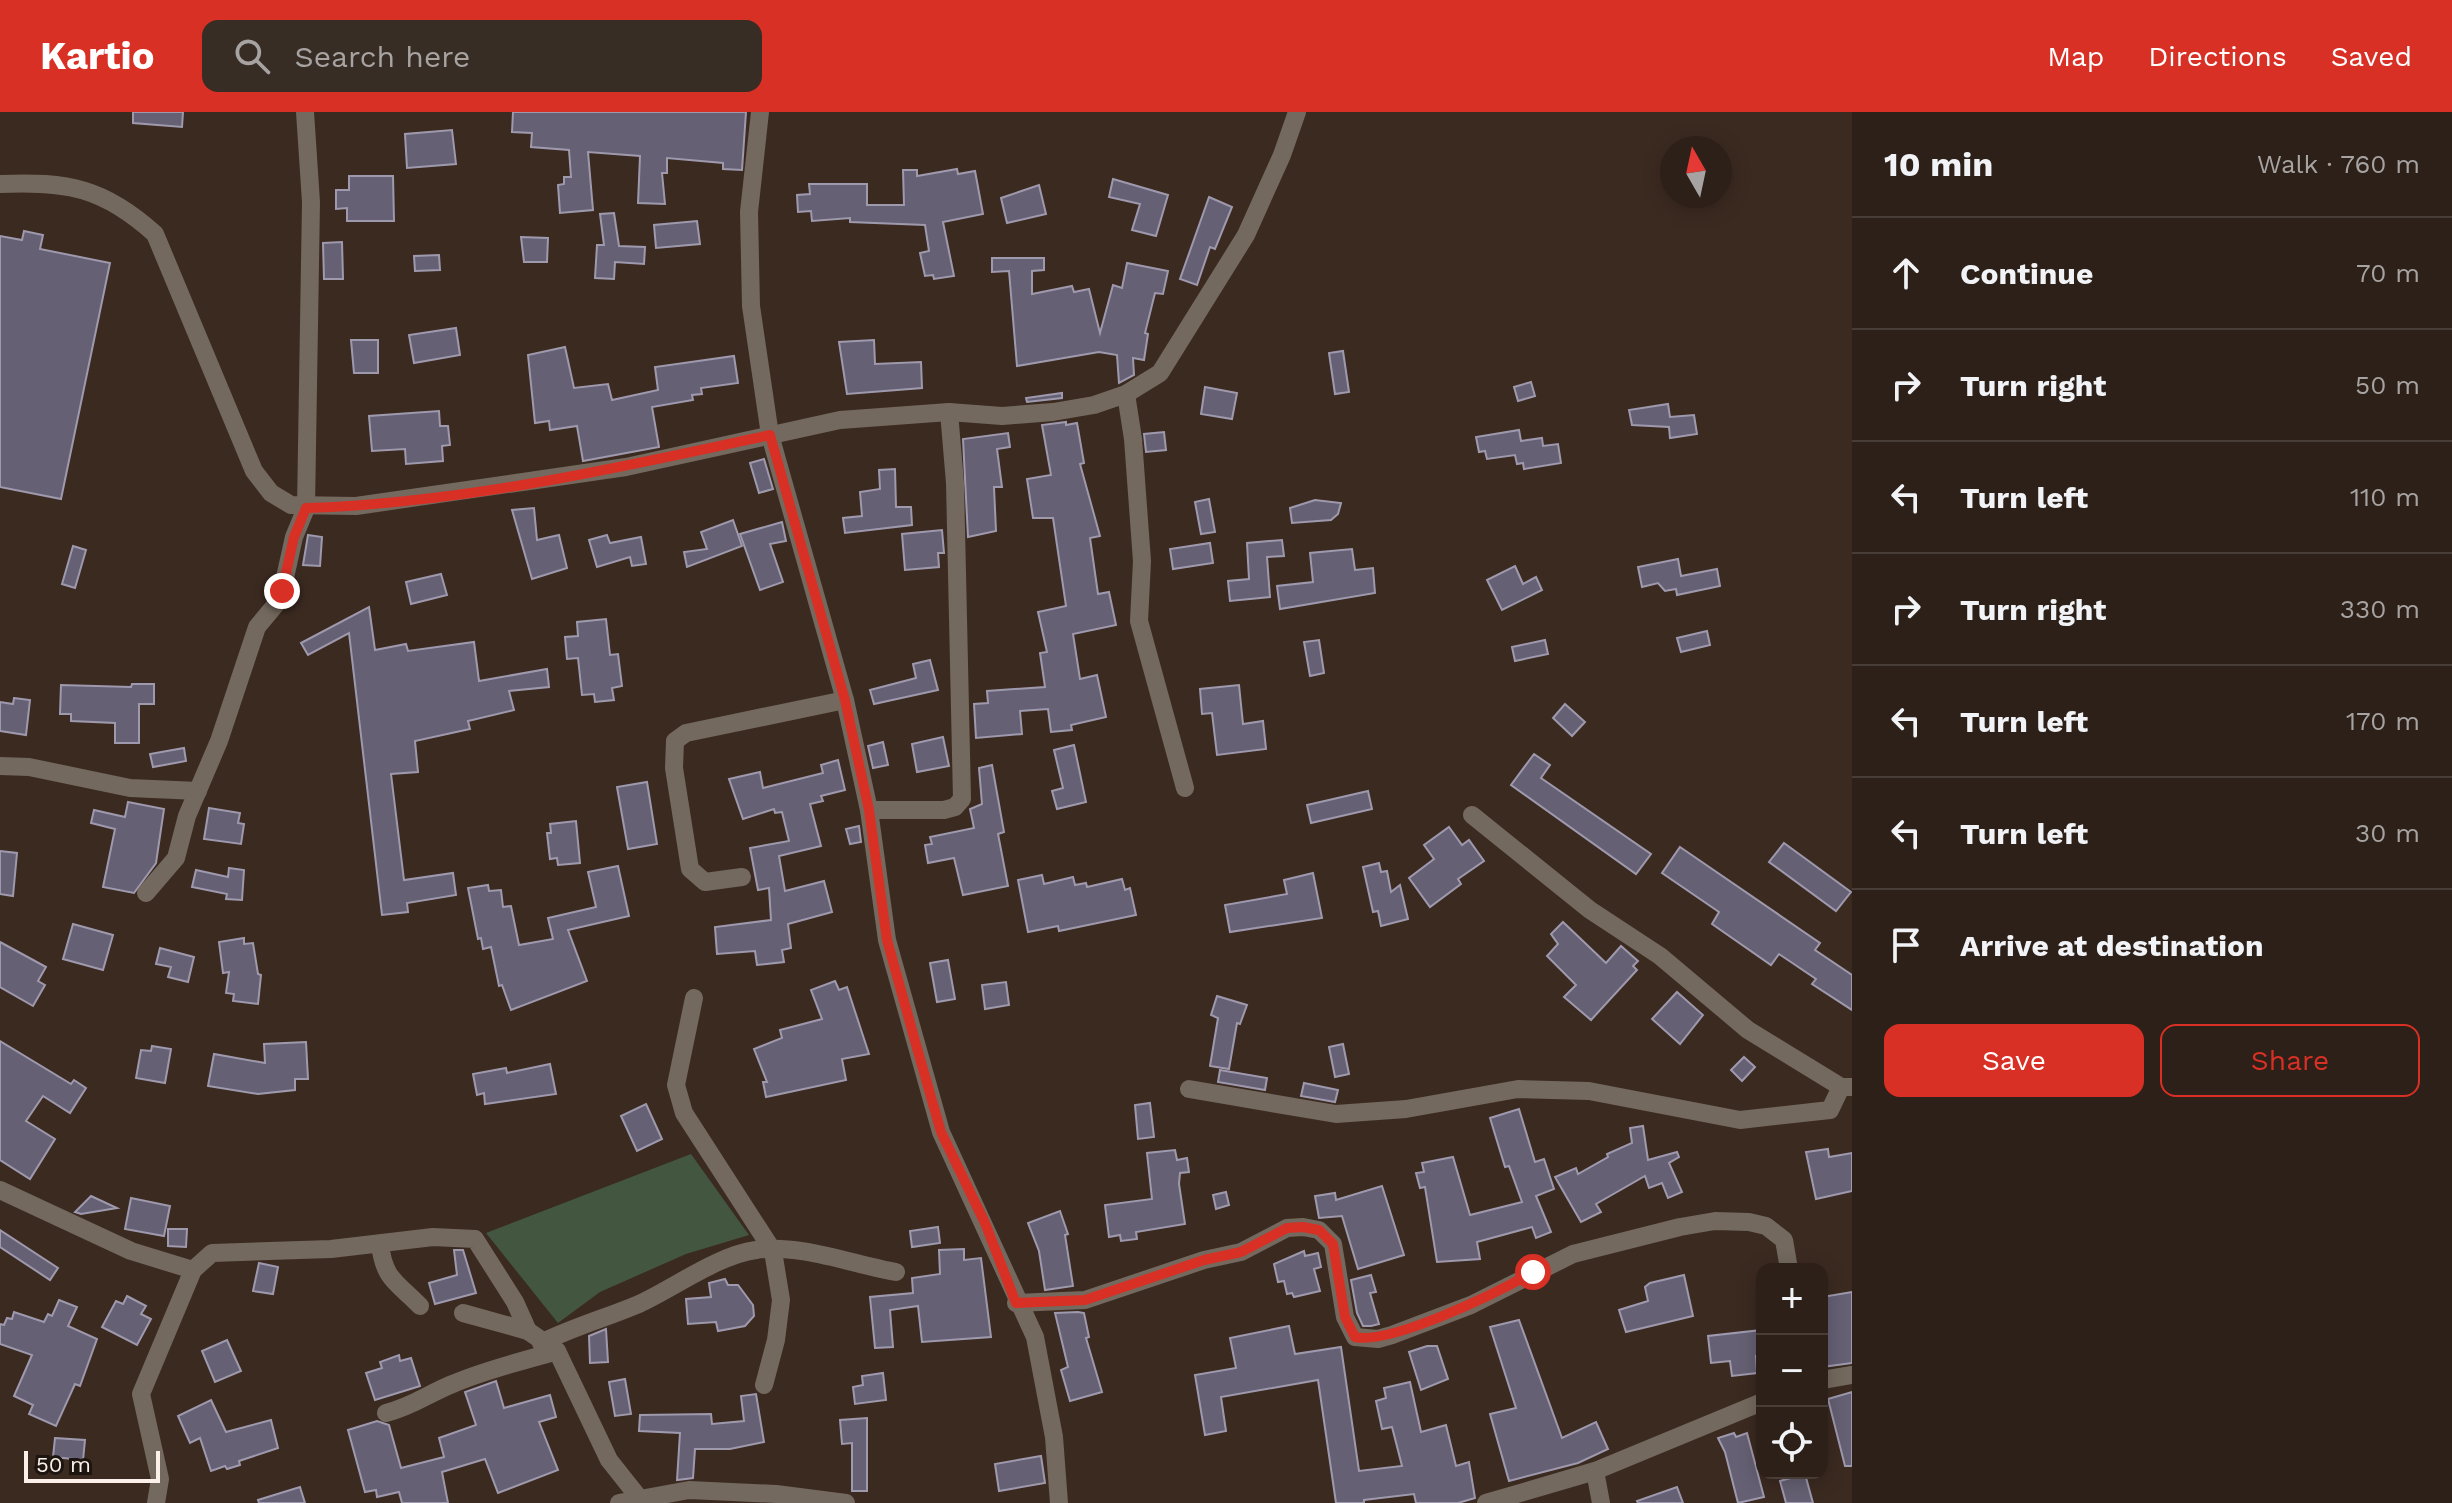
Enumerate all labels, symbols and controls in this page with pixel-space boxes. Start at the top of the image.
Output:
search box [202,20,762,92]
text: Kartio [40,34,154,78]
icon: search [230,34,274,78]
text: Search here [294,39,470,74]
text: Map [2047,40,2104,73]
text: Directions [2148,40,2287,73]
text: Saved [2331,40,2412,73]
north arrow [1660,136,1732,208]
text: 10 min [1884,144,1993,184]
text: Walk · 760 m [2257,149,2420,179]
icon: ahead [1884,251,1928,295]
text: Continue [1960,256,2093,291]
text: 70 m [2356,258,2420,288]
icon: right [1884,363,1928,407]
text: Turn right [1960,368,2106,403]
text: 50 m [2355,370,2420,400]
icon: left [1884,475,1928,519]
text: Turn left [1960,480,2088,515]
text: 110 m [2350,482,2420,512]
route end [264,573,300,609]
icon: right [1884,587,1928,631]
text: Turn right [1960,592,2106,627]
text: 330 m [2340,594,2420,624]
icon: left [1884,699,1928,743]
text: Turn left [1960,704,2088,739]
text: 170 m [2346,706,2420,736]
icon: left [1884,811,1928,855]
text: Turn left [1960,816,2088,851]
text: 30 m [2355,818,2420,848]
icon: arrive [1884,923,1928,967]
text: Arrive at destination [1960,928,2264,963]
button: Save [1884,1024,2144,1097]
button: Share [2160,1024,2420,1097]
route start [1515,1254,1551,1290]
map controls [1756,1263,1828,1479]
button: + [1756,1263,1828,1335]
button: − [1756,1335,1828,1407]
button: locate [1756,1407,1828,1479]
scale bar [24,1447,160,1483]
text: 50 m [36,1452,91,1477]

